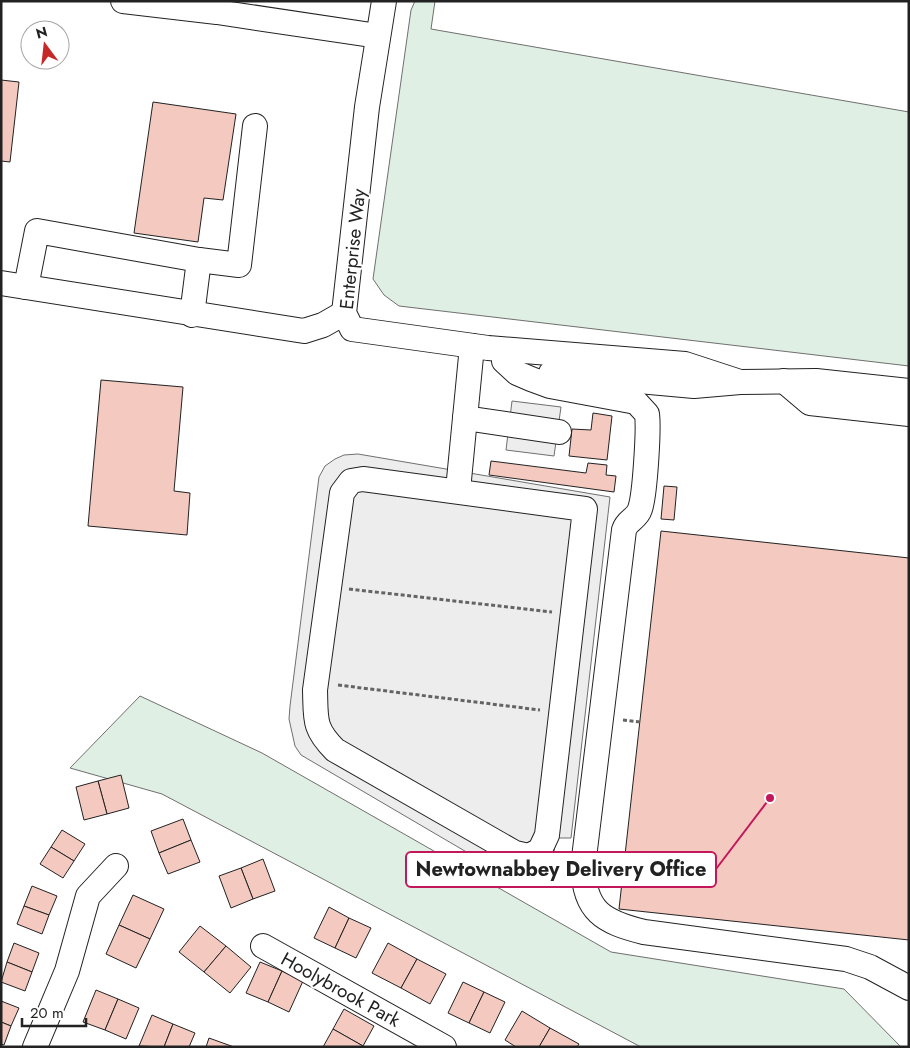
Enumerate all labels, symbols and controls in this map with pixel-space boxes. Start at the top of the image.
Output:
north arrow [20,20,70,70]
text: N [34,21,50,44]
street label: Enterprise Way [333,187,372,311]
callout: Newtownabbey Delivery Office [406,852,716,887]
text: Newtownabbey Delivery Office [416,855,706,884]
street label: Hoolybrook Park [276,945,406,1034]
scale bar [22,996,86,1028]
text: 20 m [30,1002,64,1024]

